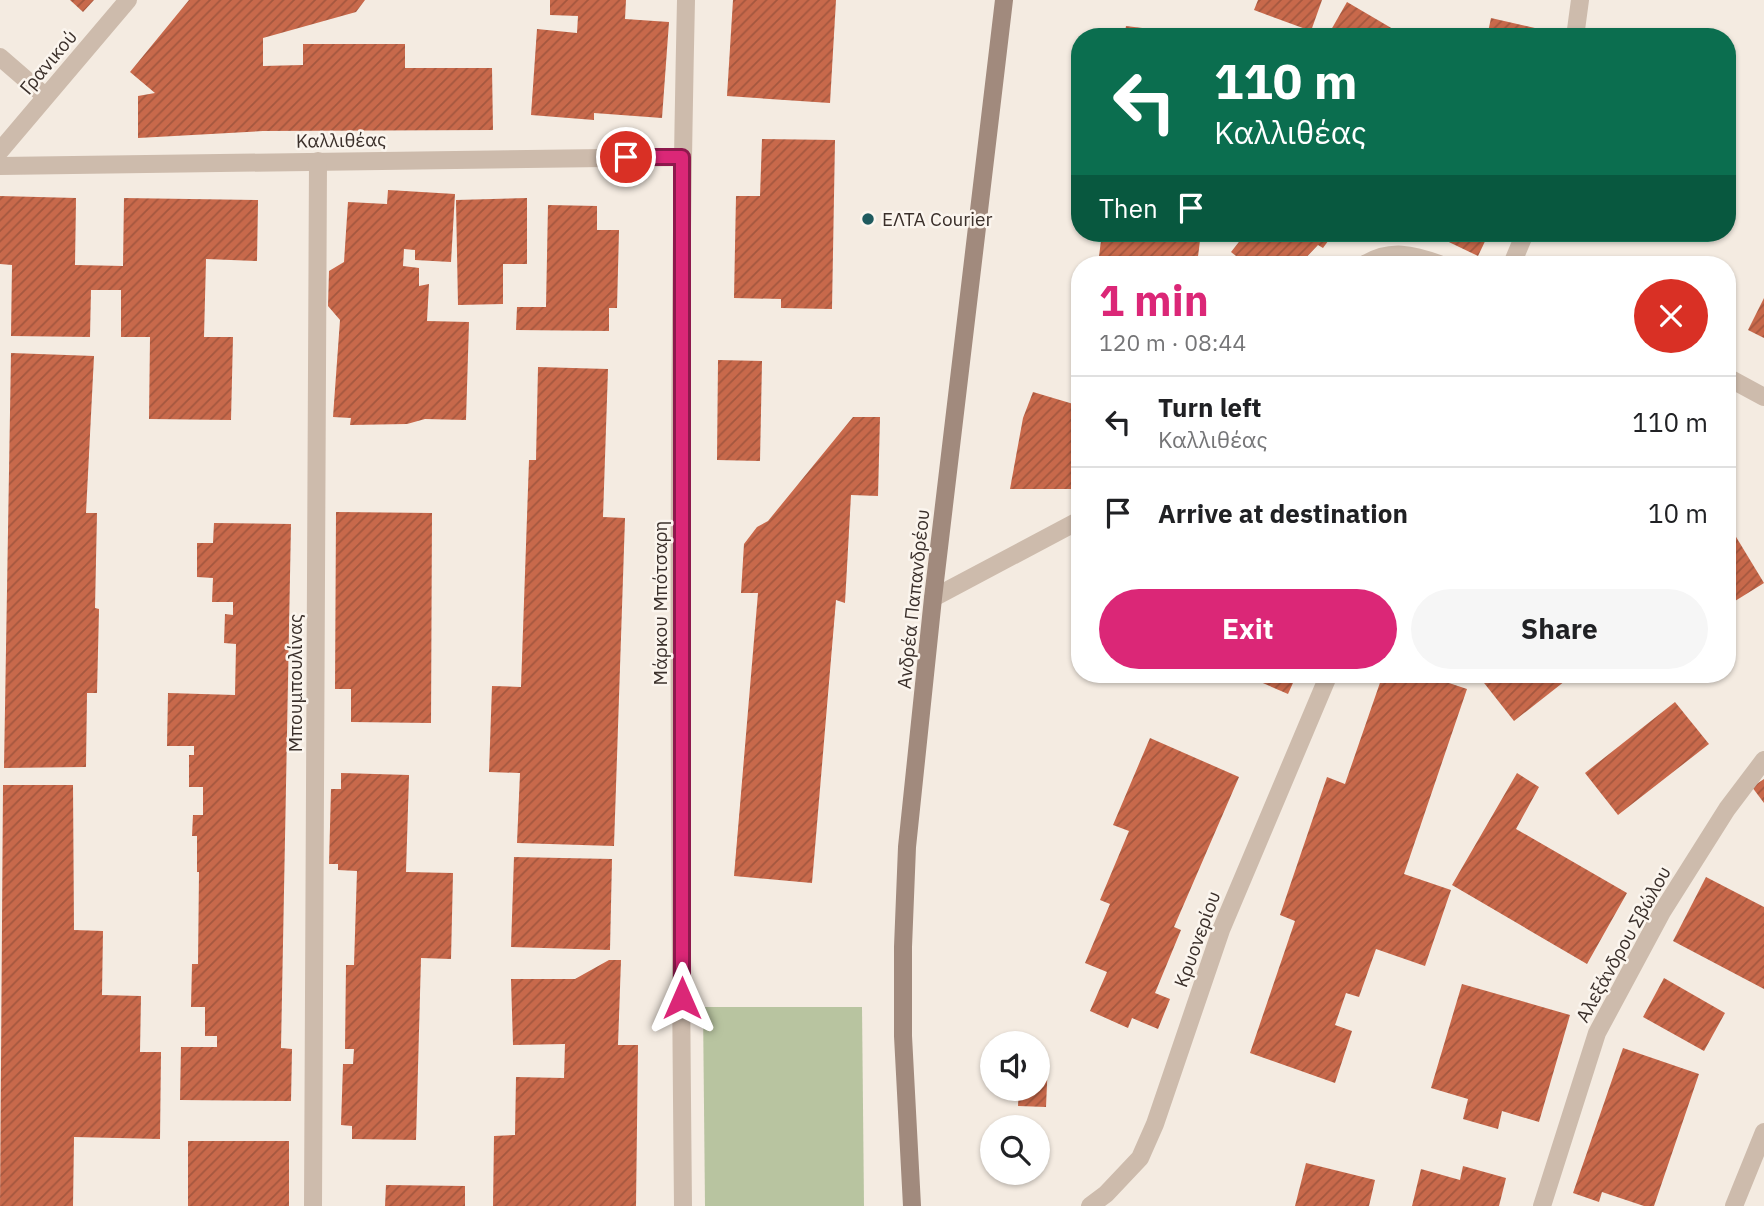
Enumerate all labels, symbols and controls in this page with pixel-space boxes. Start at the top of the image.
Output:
street label: Γρανικού [14,25,82,99]
text: 110 m [1214,49,1358,112]
icon: left [1099,56,1190,147]
text: Καλλιθέας [1214,111,1366,153]
street label: Καλλιθέας [296,127,386,153]
pin [596,127,656,187]
icon: arrive [607,138,645,176]
icon: arrive [1172,189,1210,227]
text: Then [1099,191,1158,225]
place label: ΕΛΤΑ Courier [882,207,992,231]
marker: ΕΛΤΑ Courier [860,211,876,227]
text: 1 min [1099,273,1209,328]
button: close [1634,279,1708,353]
text: 120 m · 08:44 [1099,327,1246,357]
text: Turn left [1158,390,1261,424]
icon: left [1099,403,1137,441]
text: 110 m [1632,405,1708,439]
text: Καλλιθέας [1158,424,1268,454]
icon: arrive [1099,494,1137,532]
text: Arrive at destination [1158,496,1408,530]
text: 10 m [1648,496,1708,530]
street label: Ανδρέα Παπανδρέου [892,508,934,690]
street label: Μάρκου Μπότσαρη [648,521,672,685]
button: Exit [1099,589,1397,669]
button: Share [1411,589,1708,669]
street label: Μπουμπουλίνας [283,614,307,752]
street label: Αλεξάνδρου Σβώλου [1570,862,1676,1026]
street label: Κρυονερίου [1169,888,1225,990]
position arrow [645,961,719,1035]
map controls [980,1031,1050,1185]
button: sound [980,1031,1050,1101]
button: search [980,1115,1050,1185]

